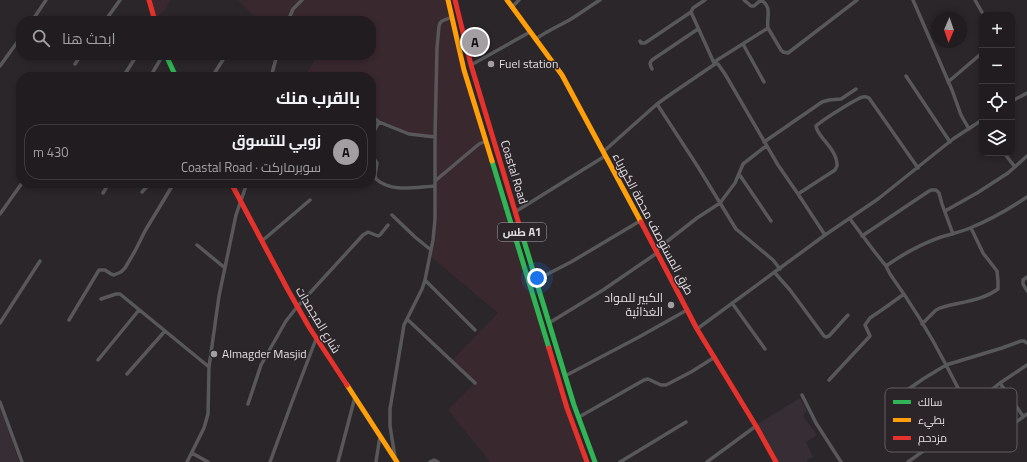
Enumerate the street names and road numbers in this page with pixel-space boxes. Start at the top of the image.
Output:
street label: Coastal Road [496,138,533,206]
street label: طرق المستوصف محطة الكهرباء [608,149,699,298]
road number: طس A1 [498,223,546,241]
street label: شارع المجمدات [291,283,346,357]

